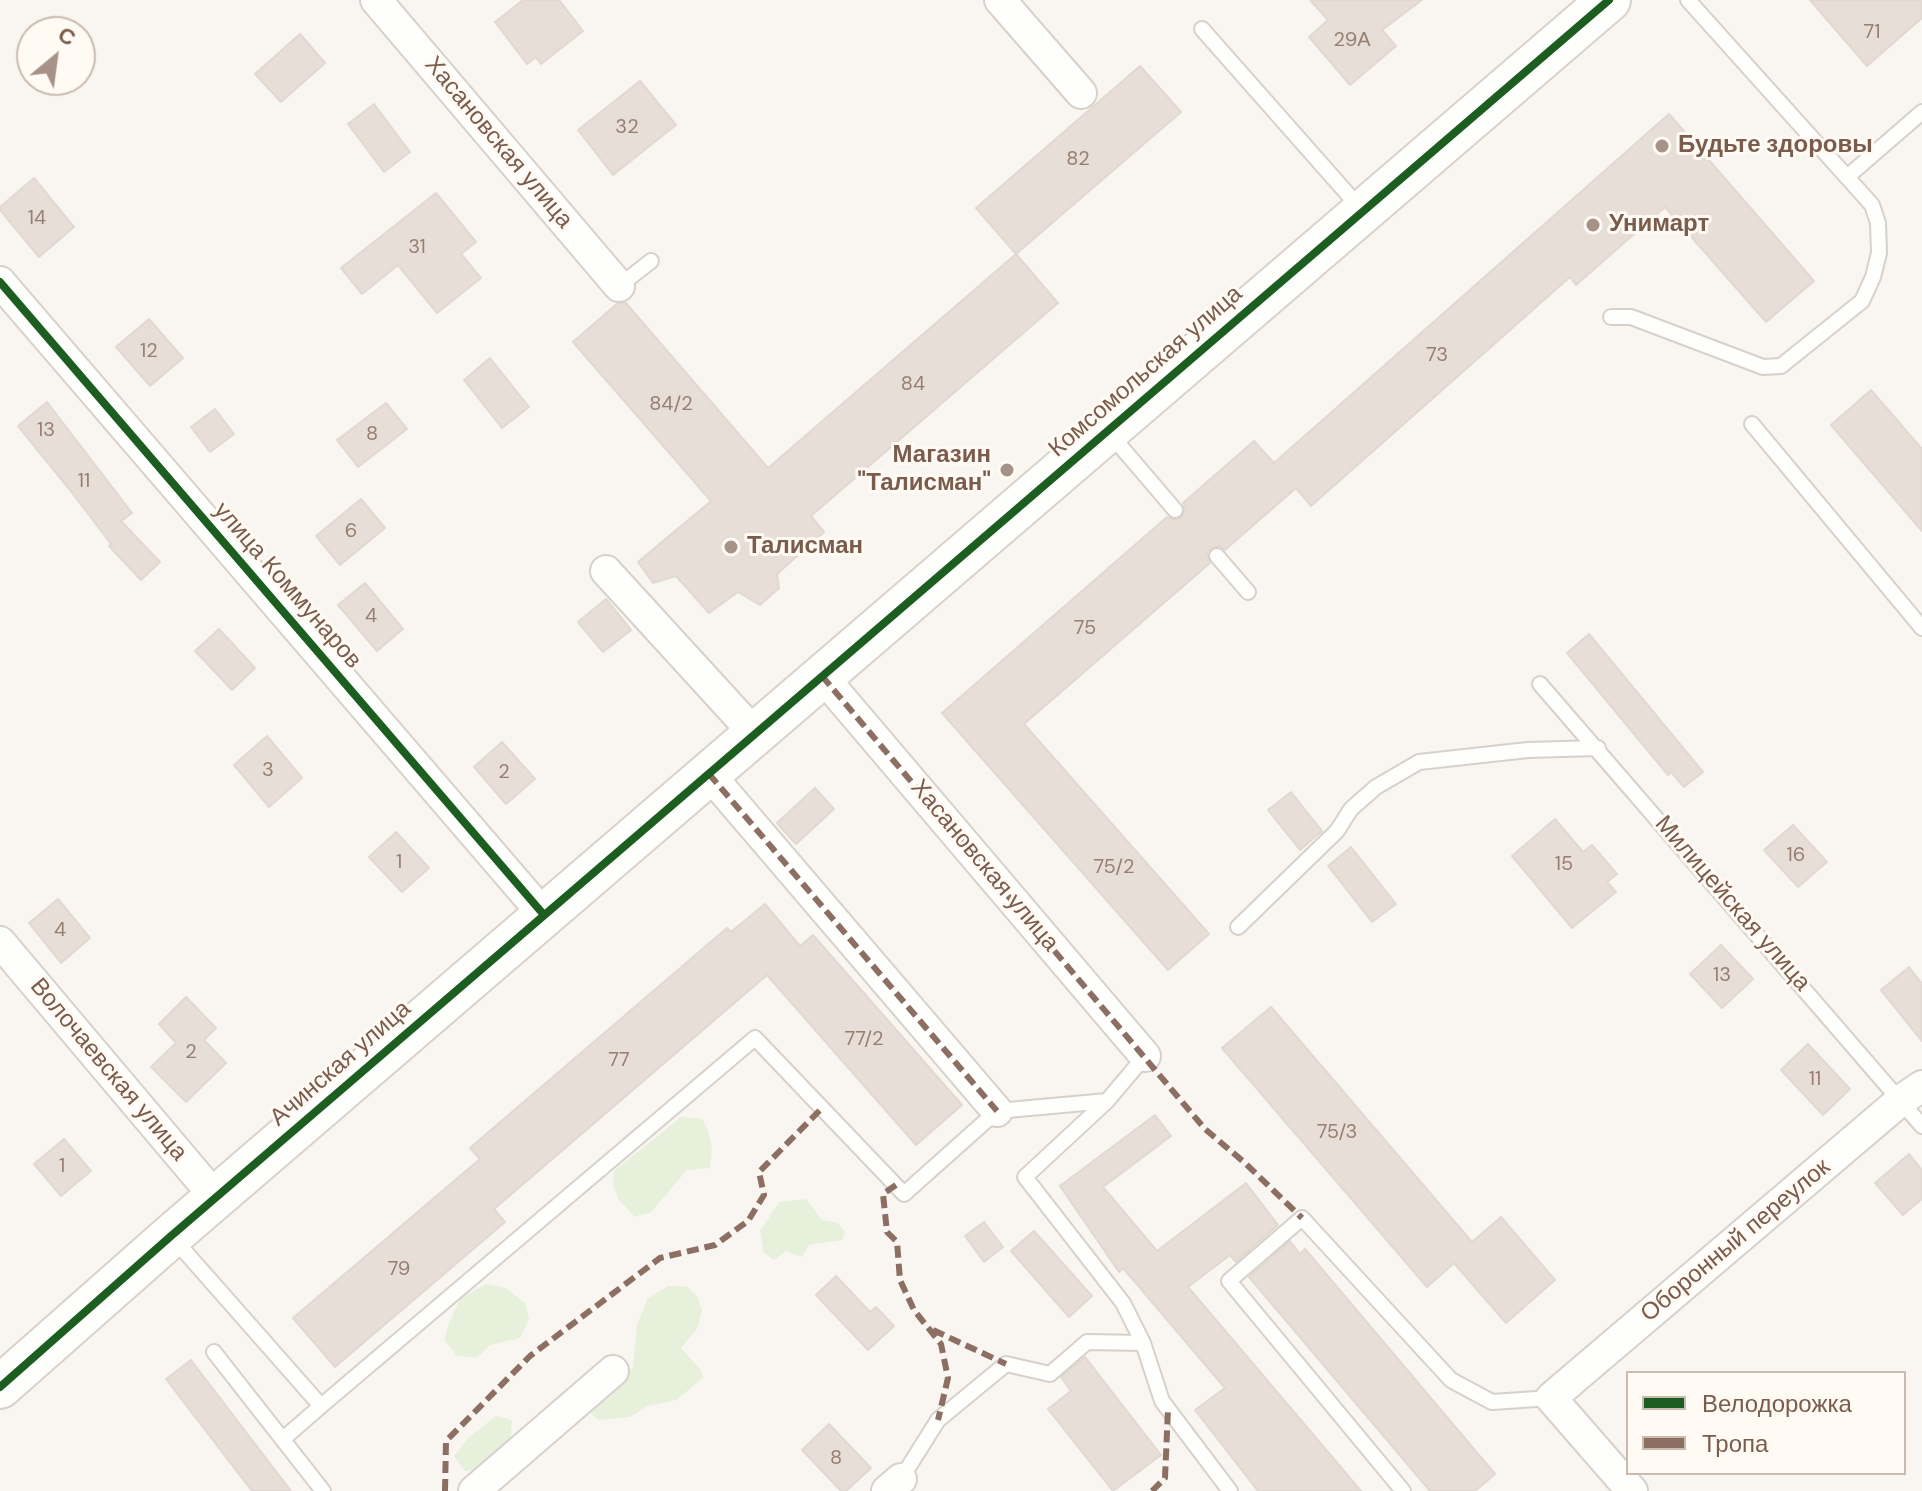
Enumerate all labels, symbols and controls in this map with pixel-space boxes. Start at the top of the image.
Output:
north arrow [16,16,96,96]
text: С [53,20,81,53]
house number: 71 [1864,21,1880,45]
house number: 29А [1333,29,1371,53]
street label: Хасановская улица [418,51,578,235]
house number: 32 [615,116,639,140]
place label: Будьте здоровы [1678,132,1873,160]
marker: Будьте здоровы [1653,137,1671,155]
house number: 82 [1066,148,1090,172]
house number: 14 [28,207,46,231]
place label: Унимарт [1609,211,1709,239]
marker: Унимарт [1584,216,1602,234]
house number: 31 [408,236,426,260]
street label: Комсомольская улица [1043,280,1249,464]
house number: 12 [140,340,158,364]
house number: 73 [1426,344,1448,368]
house number: 84 [901,373,925,397]
house number: 84/2 [649,393,693,417]
house number: 13 [37,419,55,443]
house number: 8 [366,423,378,447]
place label: Магазин "Талисман" [857,442,991,498]
marker: Магазин "Талисман" [998,461,1016,479]
house number: 11 [78,470,90,494]
street label: улица Коммунаров [207,497,367,675]
house number: 6 [345,520,357,544]
place label: Талисман [747,533,863,561]
marker: Талисман [722,538,740,556]
house number: 4 [365,605,377,629]
house number: 75 [1074,617,1096,641]
house number: 3 [262,759,274,783]
house number: 2 [498,761,510,785]
street label: Хасановская улица [904,774,1064,958]
street label: Милицейская улица [1648,810,1816,998]
house number: 16 [1787,844,1805,868]
house number: 1 [396,851,402,875]
house number: 15 [1555,853,1573,877]
house number: 75/2 [1093,856,1135,880]
house number: 4 [54,919,66,943]
house number: 13 [1713,964,1731,988]
street label: Волочаевская улица [23,973,193,1167]
street label: Ачинская улица [265,995,417,1133]
house number: 77/2 [845,1028,883,1052]
house number: 2 [185,1041,197,1065]
house number: 77 [608,1049,630,1073]
house number: 11 [1809,1068,1821,1092]
house number: 75/3 [1317,1121,1357,1145]
street label: Оборонный переулок [1635,1153,1837,1329]
house number: 1 [59,1155,65,1179]
house number: 79 [388,1258,410,1282]
legend [1626,1371,1906,1475]
text: Велодорожка [1702,1388,1852,1419]
text: Тропа [1702,1428,1768,1459]
house number: 8 [830,1447,842,1471]

